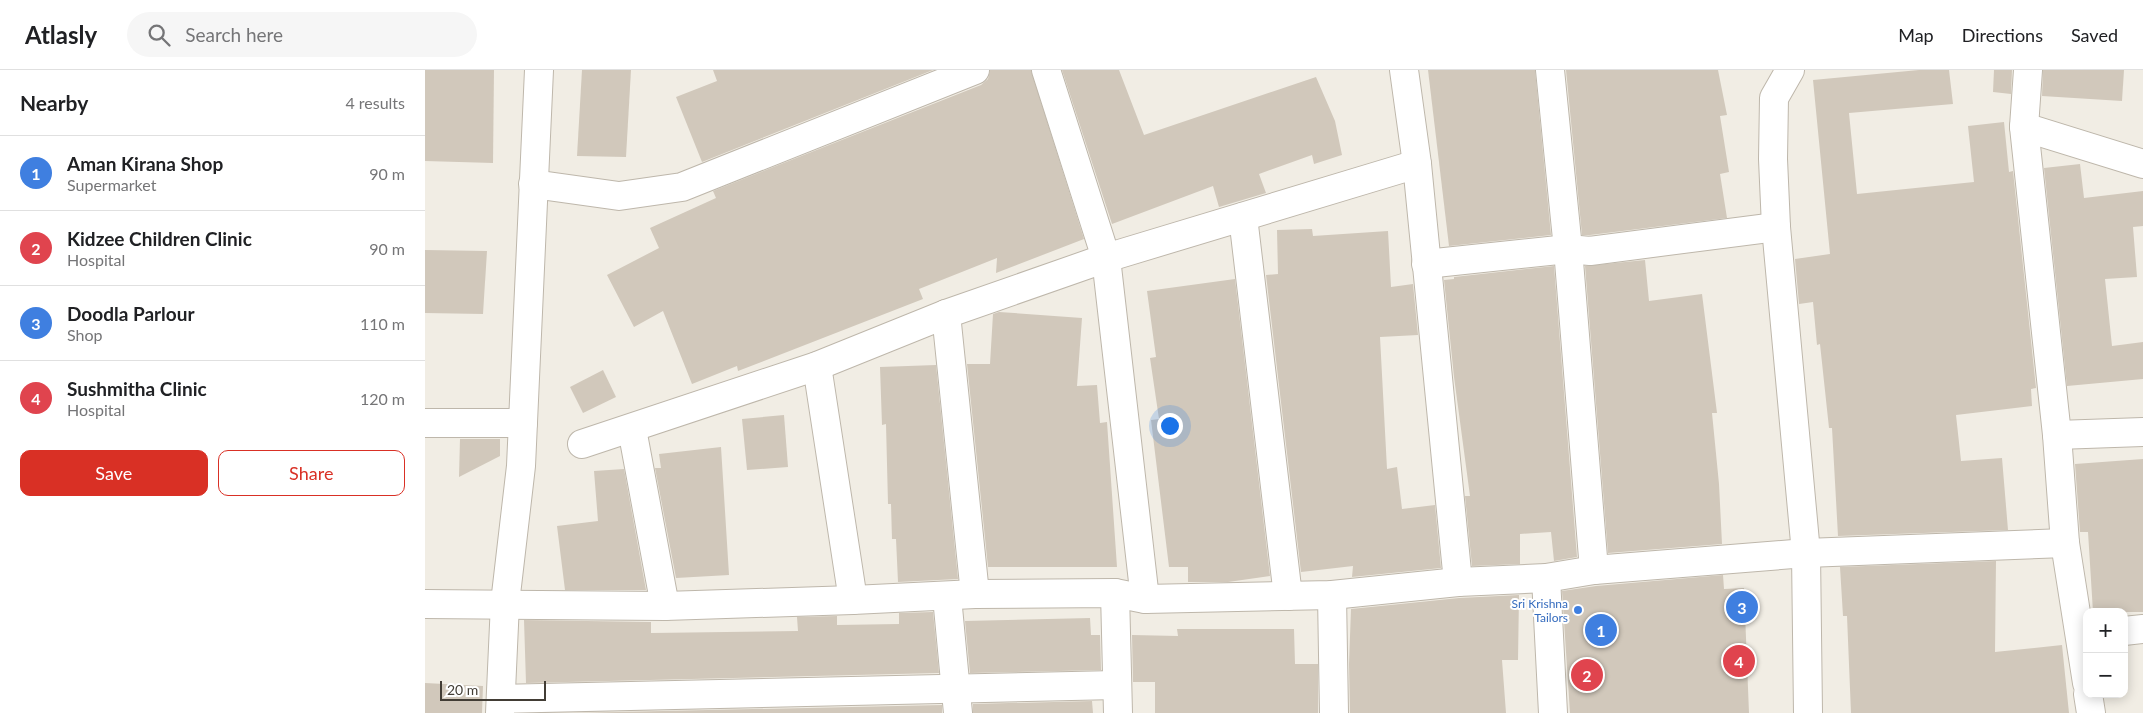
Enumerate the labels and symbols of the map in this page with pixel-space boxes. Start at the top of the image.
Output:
your location [1157,413,1183,439]
pin: 3 [1726,588,1758,626]
place label: Sri Krishna Tailors [1512,596,1568,625]
marker: Sri Krishna Tailors [1572,604,1584,616]
pin: 1 [1585,611,1617,649]
pin: 4 [1723,642,1755,680]
pin: 2 [1571,656,1603,694]
scale bar [440,678,546,701]

